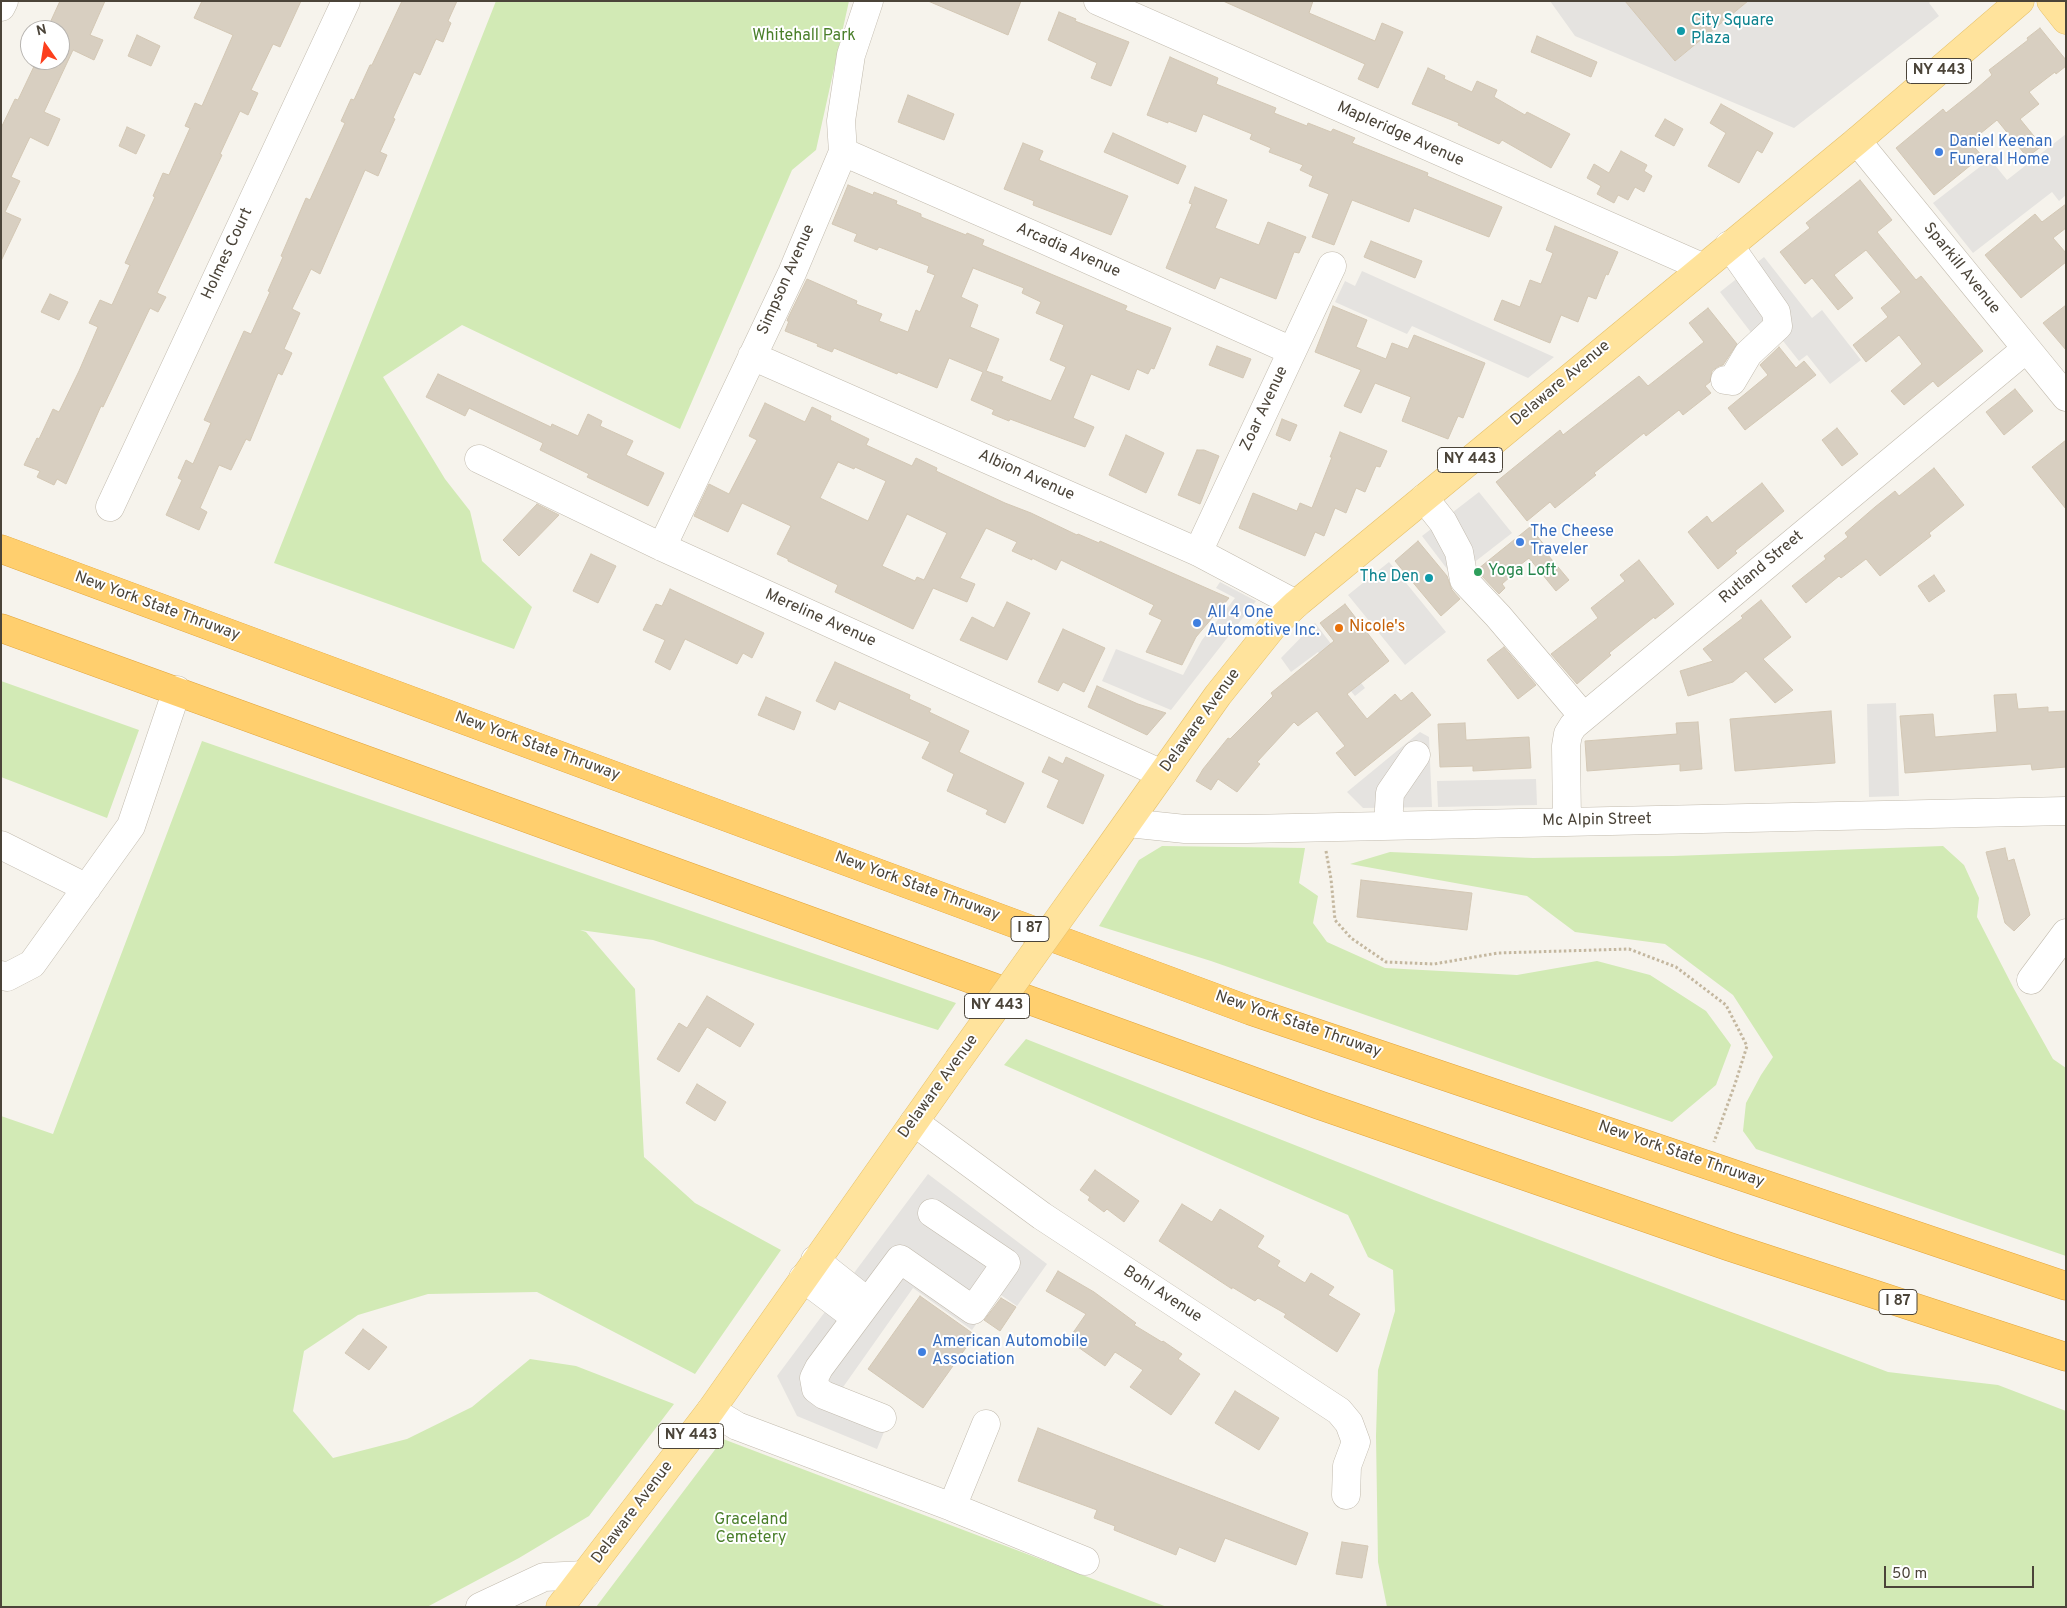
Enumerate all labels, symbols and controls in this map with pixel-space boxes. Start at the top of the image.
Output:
place label: City Square Plaza [1691,12,1774,50]
north arrow [20,20,70,70]
text: N [35,21,49,40]
marker: City Square Plaza [1675,25,1687,37]
park label: Whitehall Park [752,27,856,47]
road number: NY 443 [1906,58,1972,84]
street label: Mapleridge Avenue [1334,98,1466,172]
place label: Daniel Keenan Funeral Home [1949,133,2052,171]
marker: Daniel Keenan Funeral Home [1933,146,1945,158]
street label: Holmes Court [198,205,258,303]
street label: Arcadia Avenue [1013,219,1123,283]
street label: Sparkill Avenue [1918,220,2004,318]
street label: Simpson Avenue [754,222,820,338]
street label: Delaware Avenue [1508,337,1614,431]
street label: Zoar Avenue [1237,364,1293,454]
street label: Albion Avenue [975,446,1077,506]
road number: NY 443 [1438,448,1502,472]
place label: The Cheese Traveler [1530,523,1614,561]
street label: Rutland Street [1716,527,1808,609]
marker: The Cheese Traveler [1514,536,1526,548]
place label: Yoga Loft [1488,562,1556,582]
marker: Yoga Loft [1472,566,1484,578]
street label: New York State Thruway [72,568,242,646]
place label: The Den [1360,568,1419,588]
marker: The Den [1423,572,1435,584]
street label: Mereline Avenue [762,586,878,652]
place label: All 4 One Automotive Inc. [1207,604,1320,642]
marker: All 4 One Automotive Inc. [1191,617,1203,629]
place label: Nicole's [1349,618,1405,638]
marker: Nicole's [1333,622,1345,634]
street label: Delaware Avenue [1157,665,1245,777]
street label: New York State Thruway [452,708,622,786]
street label: Mc Alpin Street [1542,810,1652,832]
street label: New York State Thruway [832,848,1002,926]
road number: I 87 [1011,916,1049,942]
street label: New York State Thruway [1212,988,1384,1062]
road number: NY 443 [964,994,1030,1018]
street label: Delaware Avenue [895,1031,983,1143]
street label: New York State Thruway [1595,1118,1767,1192]
street label: Bohl Avenue [1119,1262,1205,1328]
road number: I 87 [1879,1290,1917,1314]
place label: American Automobile Association [932,1333,1088,1371]
marker: American Automobile Association [916,1346,928,1358]
road number: NY 443 [658,1424,724,1448]
street label: Delaware Avenue [588,1458,678,1568]
park label: Graceland Cemetery [714,1511,788,1549]
scale bar [1887,1556,2037,1588]
text: 50 m [1892,1565,1927,1584]

